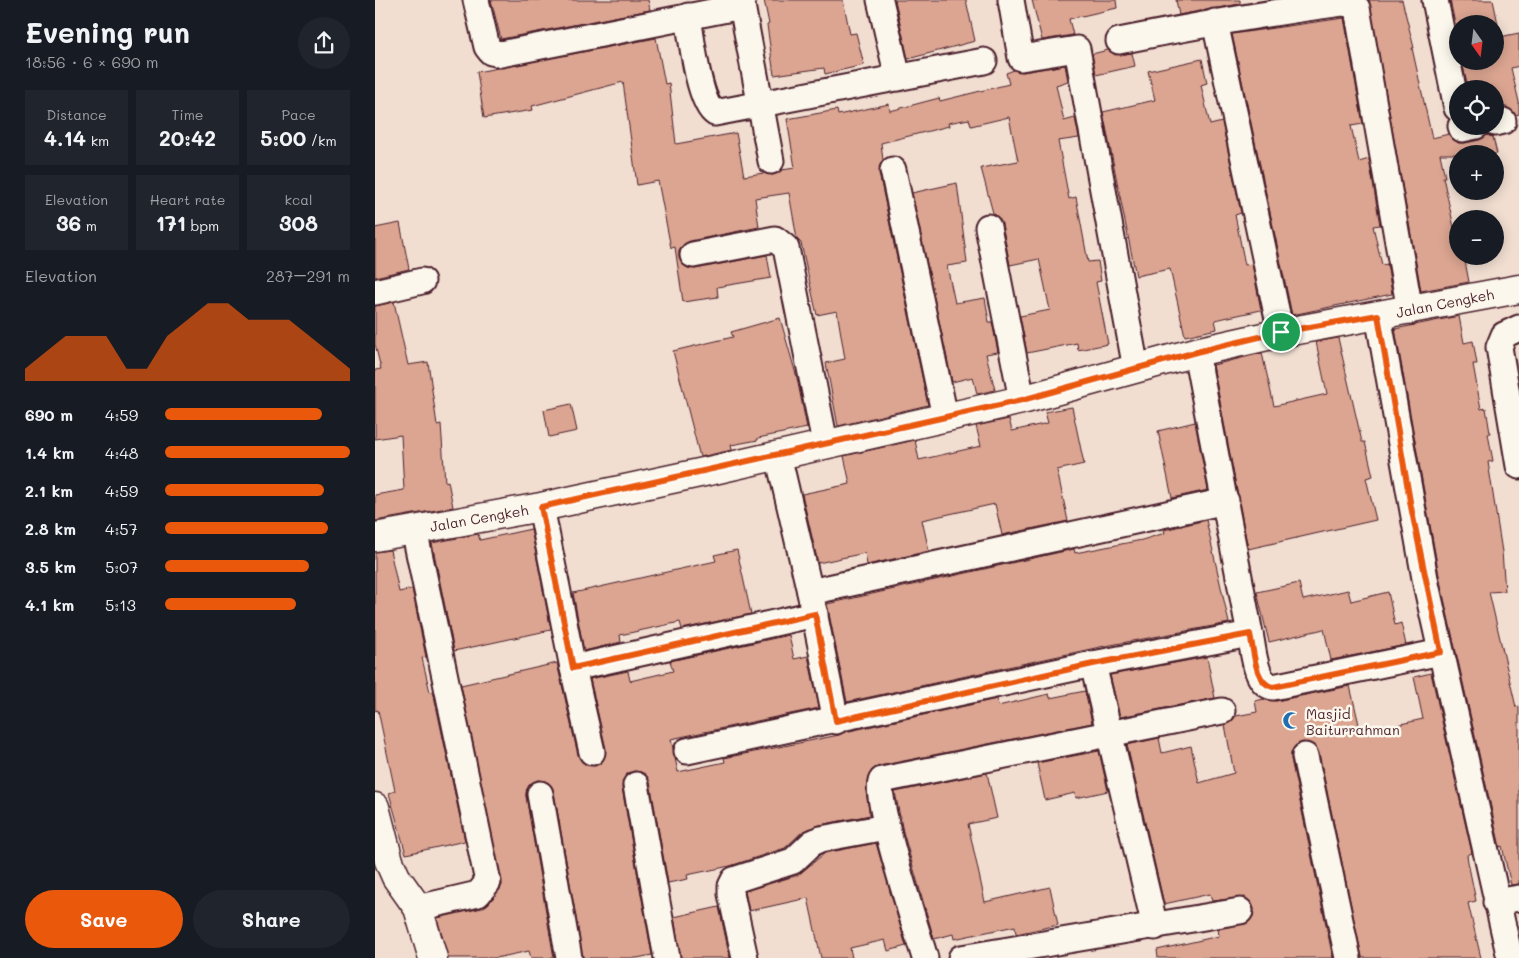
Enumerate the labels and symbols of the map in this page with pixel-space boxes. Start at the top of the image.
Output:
north arrow [1449,15,1504,70]
street label: Jalan Cengkeh [1394,284,1496,322]
pin [1260,311,1302,353]
street label: Jalan Cengkeh [428,500,530,536]
place label: Masjid Baiturrahman [1306,704,1400,739]
mosque icon: Masjid Baiturrahman [1282,711,1302,731]

